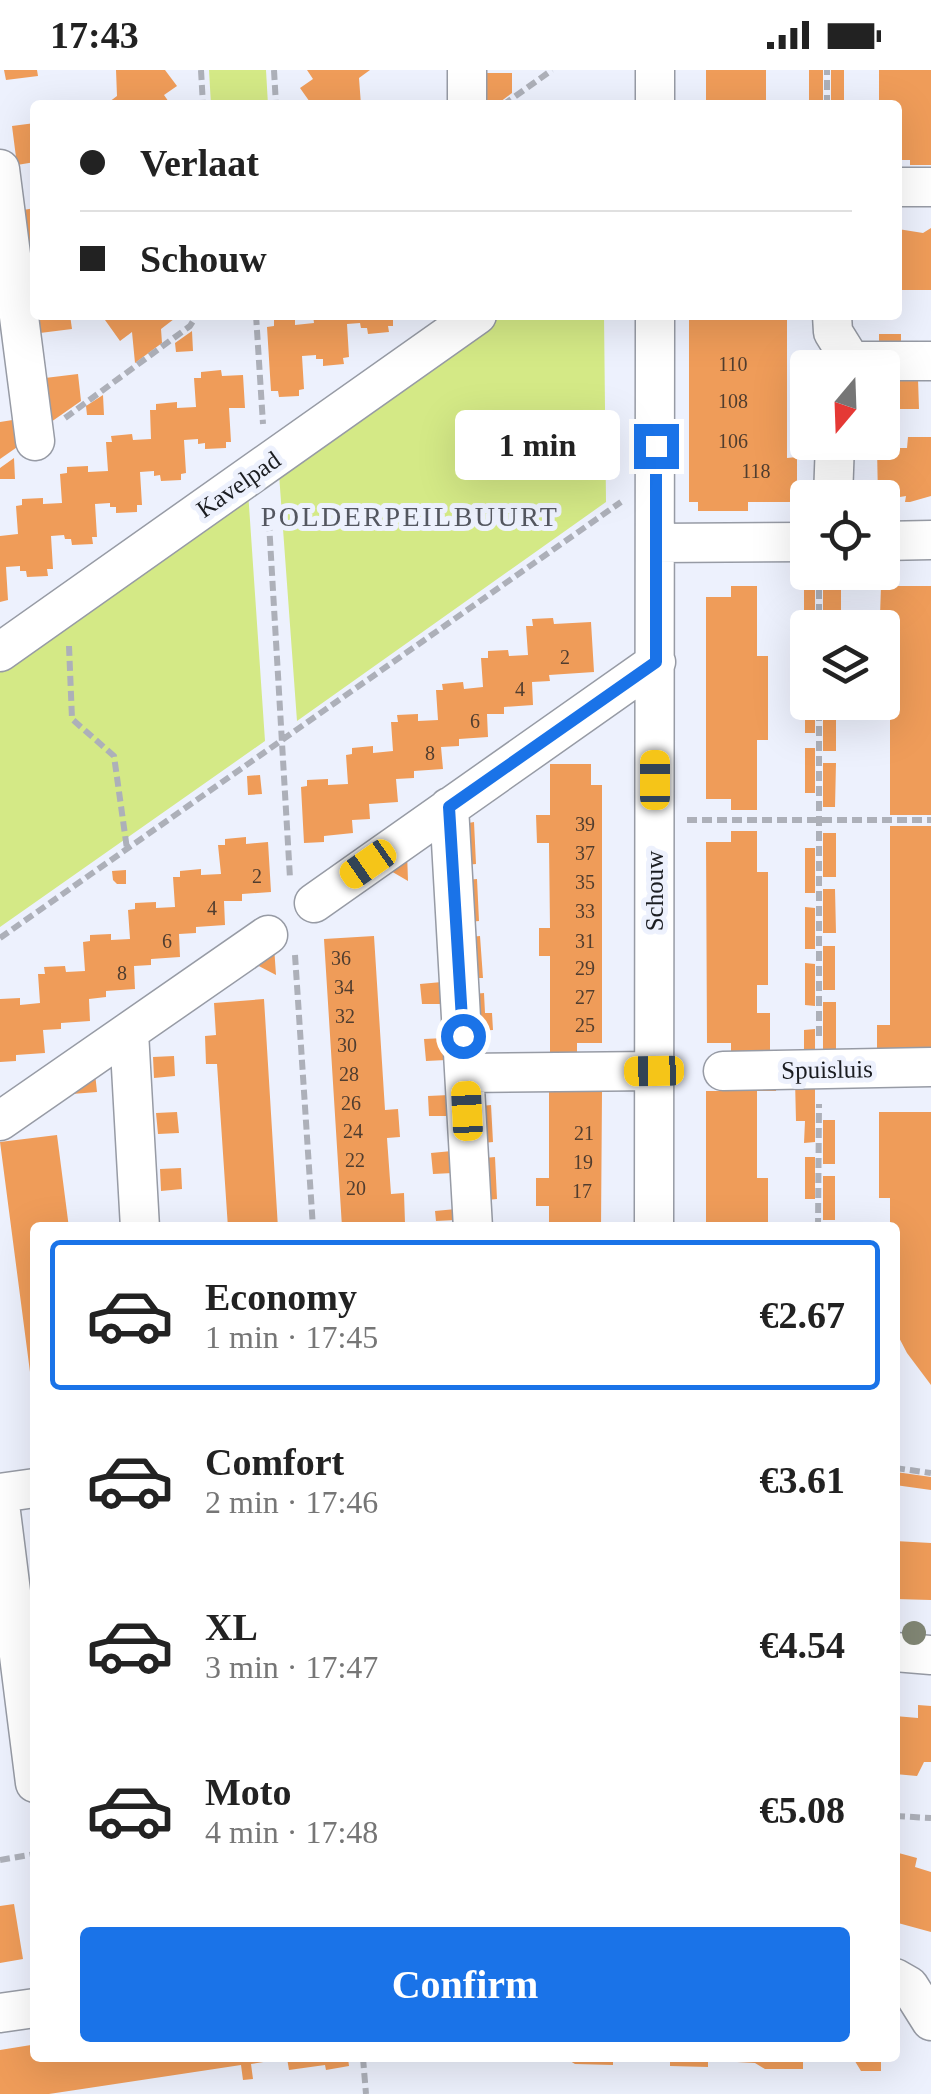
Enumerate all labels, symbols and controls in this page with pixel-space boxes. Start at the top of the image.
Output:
text: 17:43 [50,14,139,56]
text: Verlaat [140,142,259,184]
text: Schouw [140,238,267,280]
north arrow [790,350,900,460]
map controls [790,350,900,720]
house number: 110 [718,353,748,375]
house number: 108 [718,390,748,412]
callout: 1 min [456,411,621,481]
route end [634,424,679,469]
text: 1 min [499,427,576,463]
house number: 106 [718,430,748,452]
street label: Kavelpad [191,446,286,523]
house number: 118 [741,460,771,482]
button: locate [790,480,900,590]
district label: POLDERPEILBUURT [261,501,559,532]
button: layers [790,610,900,720]
house number: 2 [560,646,570,668]
house number: 4 [515,678,525,700]
house number: 6 [470,710,480,732]
house number: 8 [425,742,435,764]
car [640,750,670,810]
house number: 39 [575,813,595,835]
car [335,835,401,893]
house number: 37 [575,842,595,864]
street label: Schouw [641,851,668,931]
house number: 2 [252,865,262,887]
house number: 35 [575,871,595,893]
house number: 4 [207,897,217,919]
house number: 33 [575,900,595,922]
house number: 6 [162,930,172,952]
house number: 31 [575,930,595,952]
house number: 36 [331,947,351,969]
house number: 29 [575,957,595,979]
house number: 8 [117,962,127,984]
house number: 34 [334,976,354,998]
house number: 27 [575,986,595,1008]
house number: 32 [335,1005,355,1027]
route start [441,1014,486,1059]
house number: 25 [575,1014,595,1036]
house number: 30 [337,1034,357,1056]
car [624,1055,684,1087]
street label: Spuisluis [781,1055,873,1084]
house number: 28 [339,1063,359,1085]
car [450,1080,484,1142]
house number: 26 [341,1092,361,1114]
house number: 24 [343,1120,363,1142]
house number: 21 [574,1122,594,1144]
house number: 22 [345,1149,365,1171]
house number: 19 [573,1151,593,1173]
house number: 20 [346,1177,366,1199]
house number: 17 [572,1180,592,1202]
icon: car [85,1270,175,1360]
text: Economy [205,1276,357,1318]
text: €2.67 [760,1294,845,1336]
text: 1 min · 17:45 [205,1319,378,1355]
icon: car [85,1435,175,1525]
text: Comfort [205,1441,344,1483]
text: €3.61 [760,1459,845,1501]
text: 2 min · 17:46 [205,1484,378,1520]
icon: car [85,1600,175,1690]
text: XL [205,1606,258,1648]
text: €4.54 [760,1624,845,1666]
text: 3 min · 17:47 [205,1649,378,1685]
icon: car [85,1765,175,1855]
text: Moto [205,1771,292,1813]
text: €5.08 [760,1789,845,1831]
text: 4 min · 17:48 [205,1814,378,1850]
button: Confirm [80,1927,850,2042]

